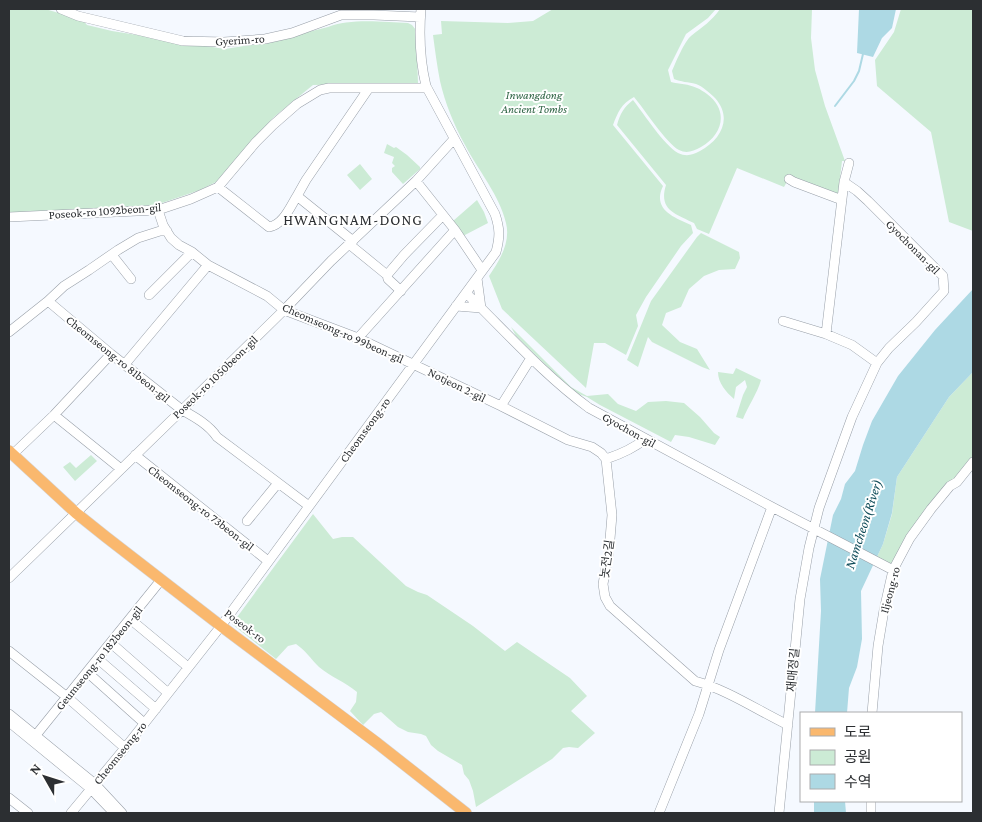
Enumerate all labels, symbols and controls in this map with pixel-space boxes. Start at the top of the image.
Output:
street label: Gyerim-ro [215,31,265,49]
park label: Inwangdong Ancient Tombs [500,88,567,116]
street label: Poseok-ro 1092beon-gil [48,200,162,222]
district label: HWANGNAM-DONG [283,212,423,228]
street label: Gyochonan-gil [883,217,943,277]
street label: Cheomseong-ro 99beon-gil [280,300,406,366]
street label: Cheomseong-ro 81beon-gil [63,313,173,405]
street label: Poseok-ro 1050beon-gil [169,333,261,421]
street label: Notjeon 2-gil [426,365,488,405]
street label: Cheomseong-ro [337,395,393,465]
street label: Gyochon-gil [600,410,658,450]
street label: Cheomseong-ro 73beon-gil [145,462,257,554]
water label: Namcheon(River) [841,477,886,571]
street label: 놋전2길 [597,539,617,579]
street label: Iljeong-ro [877,565,903,615]
street label: Geumseong-ro 182beon-gil [53,603,145,713]
street label: Poseok-ro [222,606,268,646]
street label: 재매정길 [784,647,802,693]
legend [800,712,962,802]
street label: Cheomseong-ro [90,719,150,787]
text: 도로 [844,724,872,740]
text: 공원 [844,749,872,765]
north arrow [20,752,70,802]
text: N [26,760,44,778]
text: 수역 [844,774,872,790]

